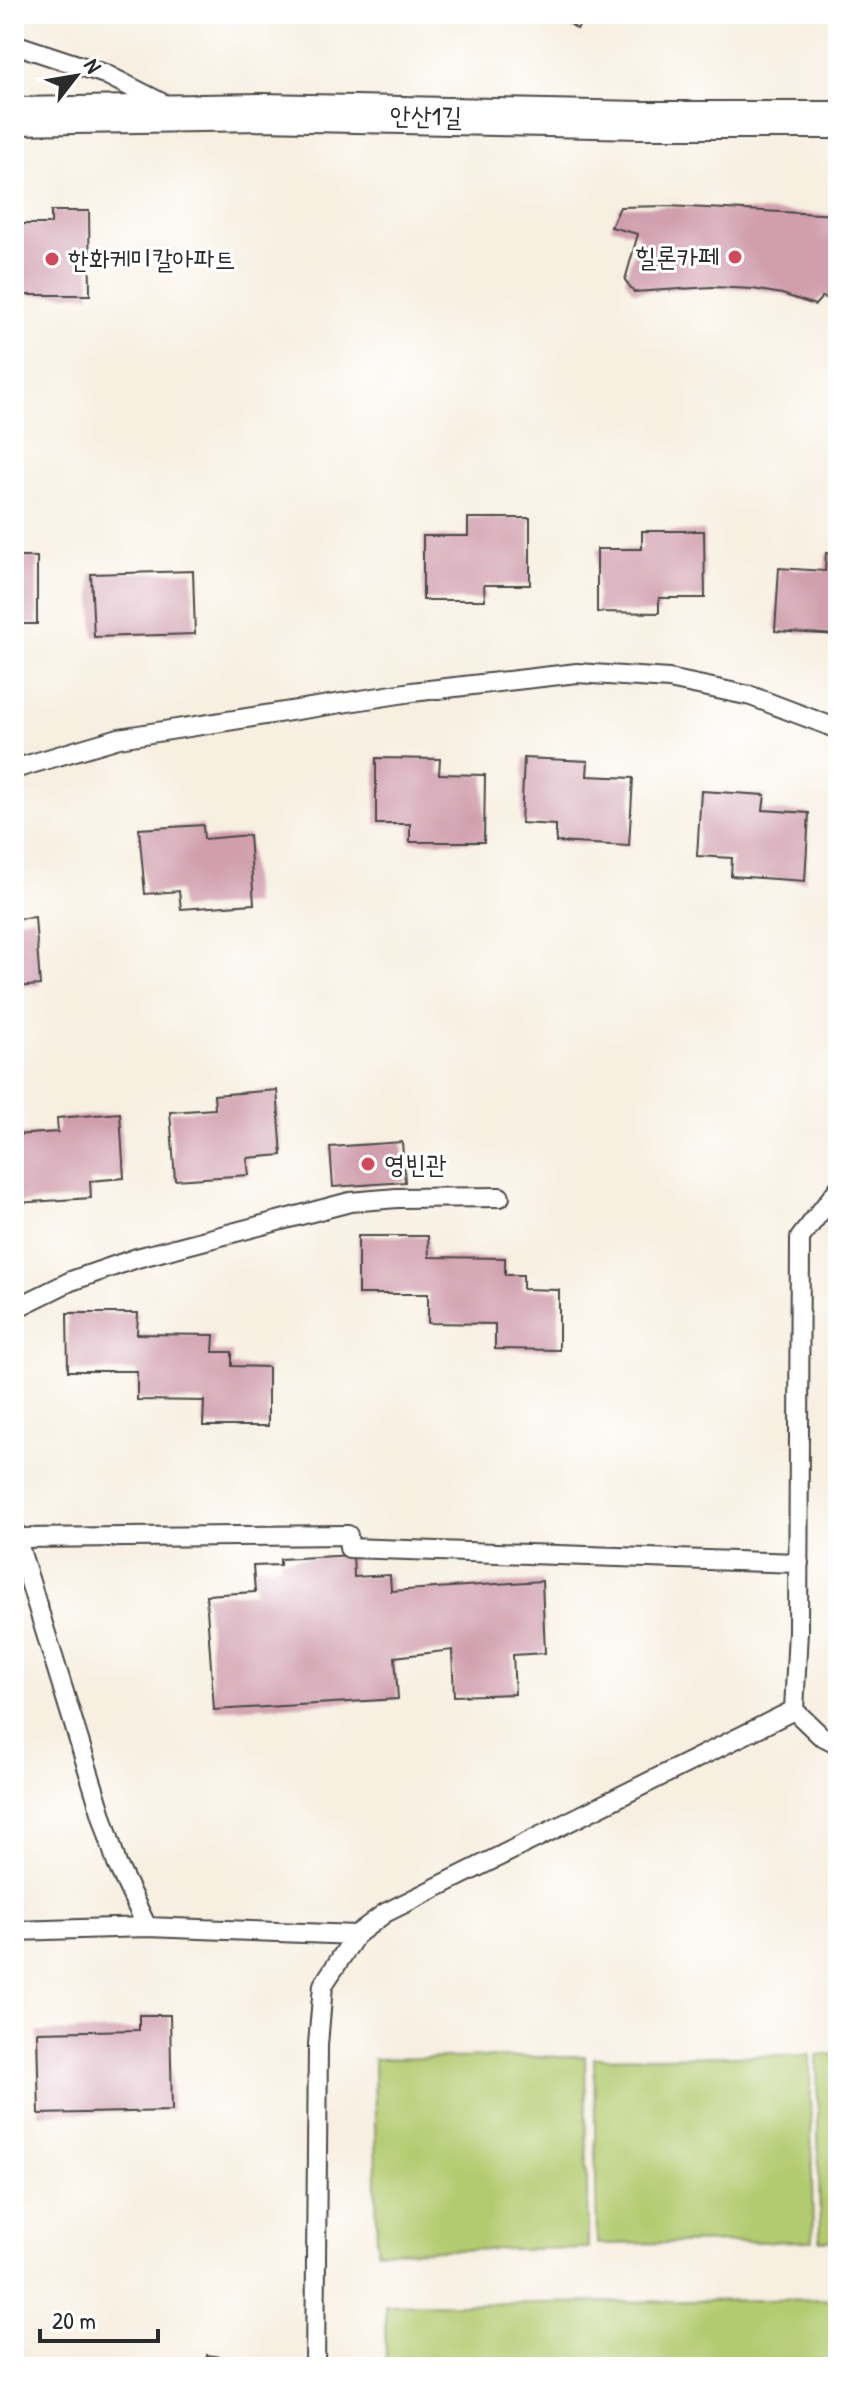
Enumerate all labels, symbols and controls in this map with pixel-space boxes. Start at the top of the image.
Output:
north arrow [36,36,116,116]
text: N [77,53,109,79]
street label: 안산1길 [390,97,462,134]
place label: 힐론카페 [635,239,719,274]
place label: 한화케미칼아파트 [68,241,235,276]
marker: 힐론카페 [726,248,744,266]
marker: 한화케미칼아파트 [43,250,61,268]
place label: 영빈관 [384,1146,447,1181]
marker: 영빈관 [359,1155,377,1173]
scale bar [40,2293,158,2343]
text: 20 m [52,2304,96,2336]

